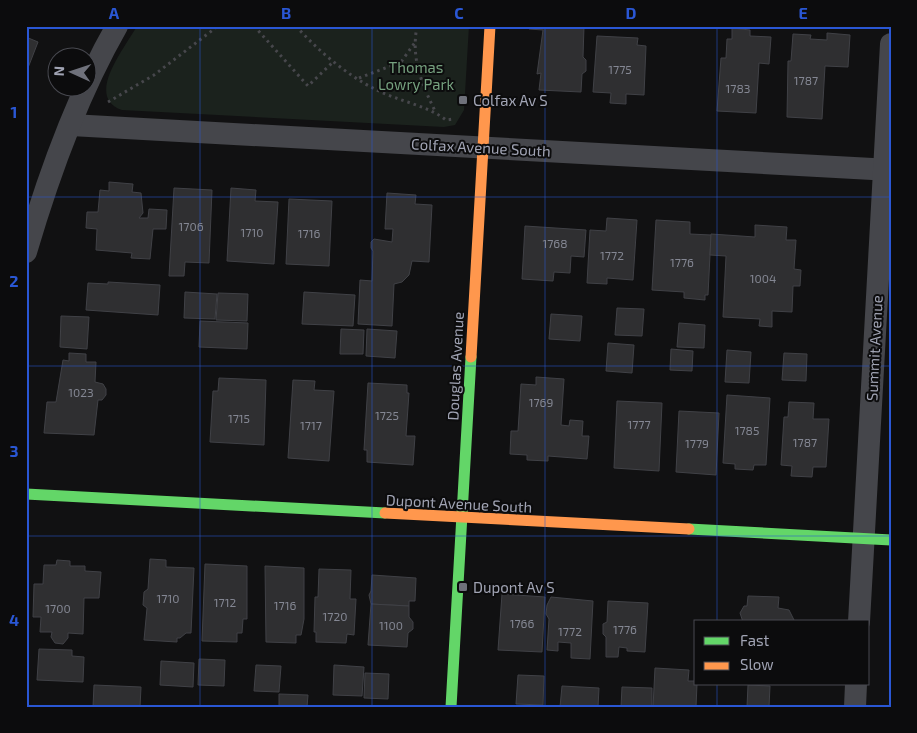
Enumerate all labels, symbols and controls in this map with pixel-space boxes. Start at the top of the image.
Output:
text: A [109,3,120,22]
text: B [281,3,291,22]
text: C [454,3,464,22]
text: D [626,3,637,22]
text: E [798,3,808,22]
north arrow [48,48,98,98]
park label: Thomas Lowry Park [378,58,454,93]
house number: 1775 [608,62,632,76]
text: N [50,66,67,77]
house number: 1787 [794,73,818,87]
house number: 1783 [726,81,750,95]
place label: Colfax Av S [473,91,548,109]
marker: Colfax Av S [457,94,469,106]
text: 1 [11,102,17,121]
street label: Colfax Avenue South [411,134,551,160]
house number: 1706 [178,219,204,233]
house number: 1710 [241,225,263,239]
house number: 1716 [298,226,320,240]
house number: 1768 [542,236,568,250]
house number: 1772 [600,248,624,262]
house number: 1776 [670,255,694,269]
text: 2 [9,271,19,290]
house number: 1004 [750,271,776,285]
street label: Summit Avenue [862,295,886,401]
street label: Douglas Avenue [443,311,467,421]
house number: 1023 [68,385,94,399]
house number: 1769 [529,395,553,409]
house number: 1725 [375,408,399,422]
house number: 1715 [228,411,250,425]
house number: 1777 [627,417,651,431]
house number: 1717 [300,418,322,432]
house number: 1785 [735,423,759,437]
house number: 1787 [793,435,817,449]
house number: 1779 [685,436,709,450]
text: 3 [9,441,19,460]
street label: Dupont Avenue South [385,490,533,516]
place label: Dupont Av S [473,578,555,596]
marker: Dupont Av S [457,581,469,593]
house number: 1710 [157,591,179,605]
house number: 1712 [214,595,236,609]
house number: 1716 [274,598,296,612]
house number: 1700 [45,601,71,615]
house number: 1720 [323,609,347,623]
text: 4 [9,610,19,629]
house number: 1766 [510,616,534,630]
house number: 1100 [379,618,403,632]
legend [694,620,870,686]
house number: 1776 [613,622,637,636]
house number: 1772 [558,624,582,638]
text: Fast [740,631,770,649]
text: Slow [740,655,774,673]

